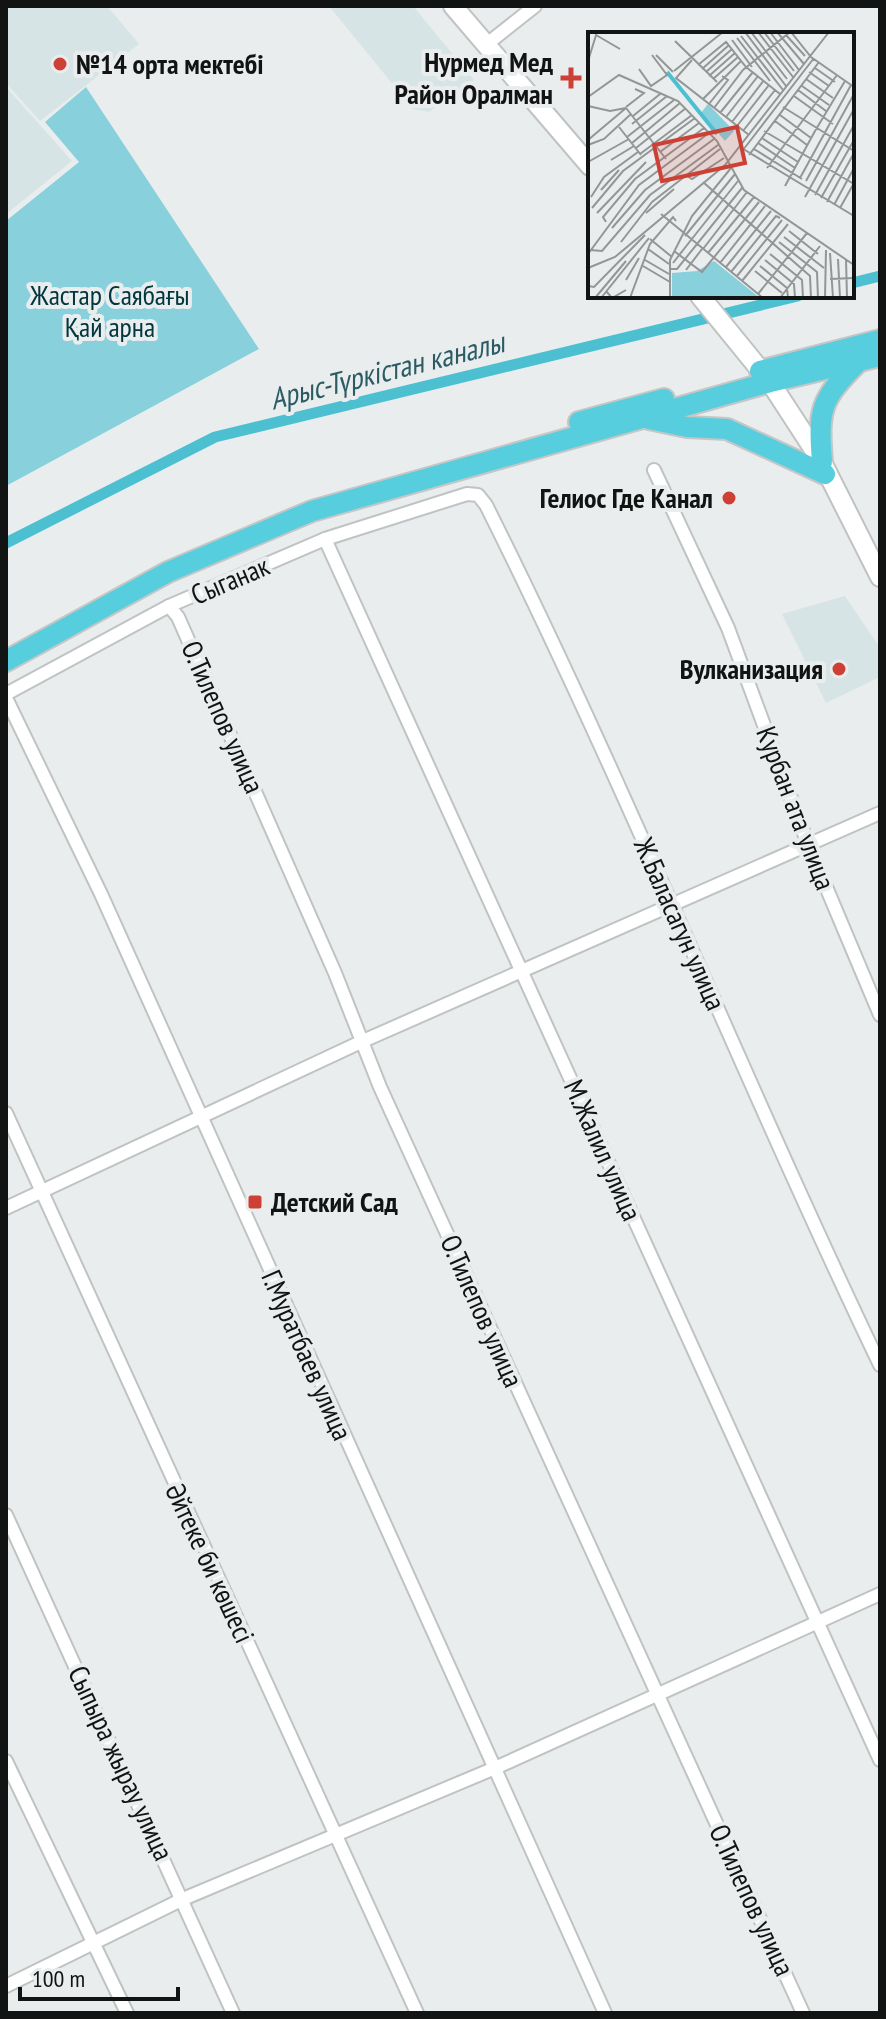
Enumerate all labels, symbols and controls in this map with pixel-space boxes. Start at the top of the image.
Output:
inset map [588,32,854,298]
place label: Нурмед Мед Район Оралман [394,43,554,112]
place label: №14 орта мектебі [76,45,264,82]
marker: №14 орта мектебі [51,55,69,73]
marker: Нурмед Мед Район Оралман [560,67,582,89]
park label: Жастар Саябағы Қай арна [29,276,190,345]
water label: Арыс-Түркістан каналы [265,321,511,418]
place label: Гелиос Где Канал [540,479,713,516]
marker: Гелиос Где Канал [720,489,738,507]
street label: Сыганак [185,547,275,613]
street label: О.Тилепов улица [173,635,274,799]
place label: Вулканизация [680,650,823,687]
marker: Вулканизация [830,660,848,678]
street label: Курбан ата улица [748,721,845,895]
street label: Ж.Баласагун улица [626,831,735,1016]
street label: М.Жалил улица [556,1073,651,1226]
place label: Детский Сад [271,1183,398,1220]
marker: Детский Сад [246,1193,264,1211]
street label: О.Тилепов улица [432,1229,533,1393]
street label: Г.Муратбаев улица [253,1264,361,1446]
street label: Әйтеке би көшесі [157,1477,264,1649]
street label: Сыпыра жырау улица [60,1659,183,1866]
street label: О.Тилепов улица [701,1818,804,1982]
scale bar [20,1951,178,2001]
text: 100 m [32,1963,85,1994]

